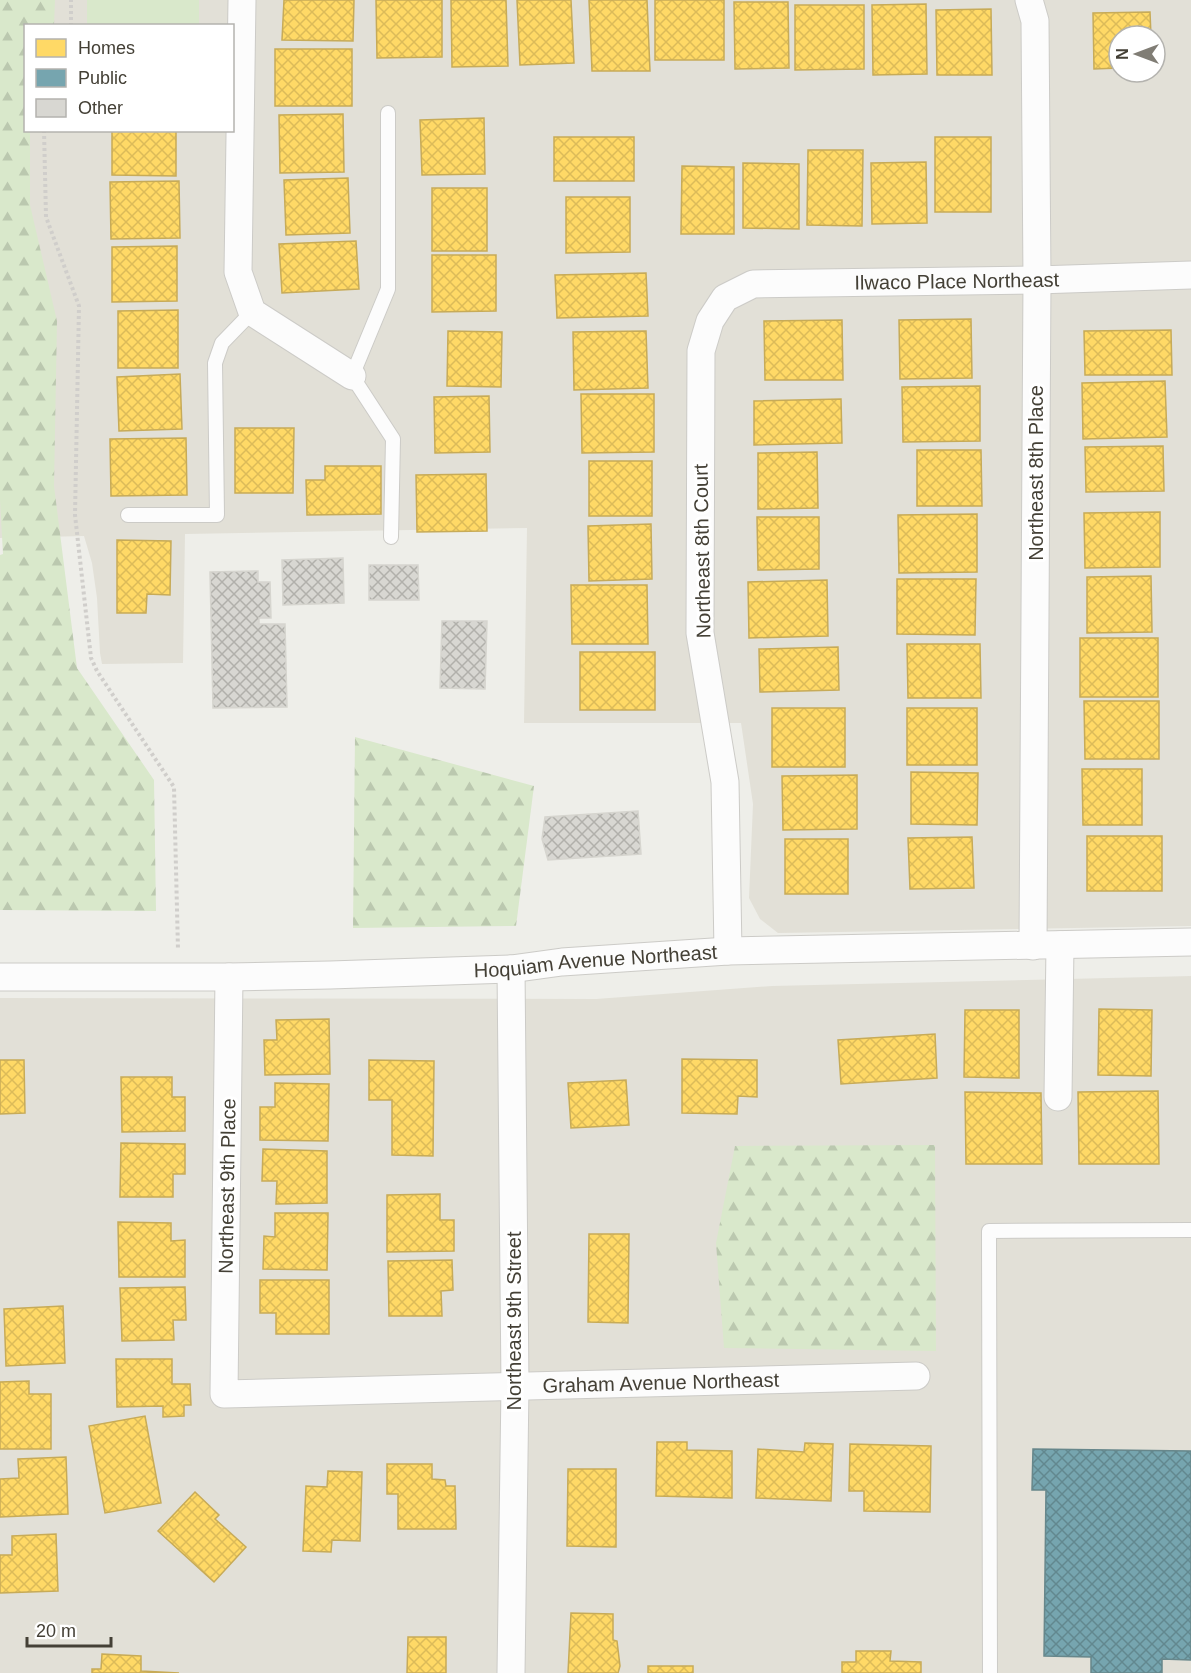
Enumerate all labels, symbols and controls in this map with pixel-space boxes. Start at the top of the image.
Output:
legend [24,24,234,132]
north arrow [1107,24,1167,84]
text: Homes [78,38,135,58]
text: N [1114,48,1131,60]
text: Public [78,68,127,88]
text: Other [78,98,123,118]
street label: Ilwaco Place Northeast [854,268,1060,294]
street label: Northeast 8th Place [1025,385,1047,561]
street label: Northeast 8th Court [689,463,715,638]
street label: Hoquiam Avenue Northeast [473,941,718,981]
street label: Northeast 9th Place [214,1098,240,1274]
street label: Northeast 9th Street [503,1231,525,1410]
street label: Graham Avenue Northeast [542,1369,780,1397]
scale bar [27,1610,111,1648]
text: 20 m [36,1621,76,1641]

